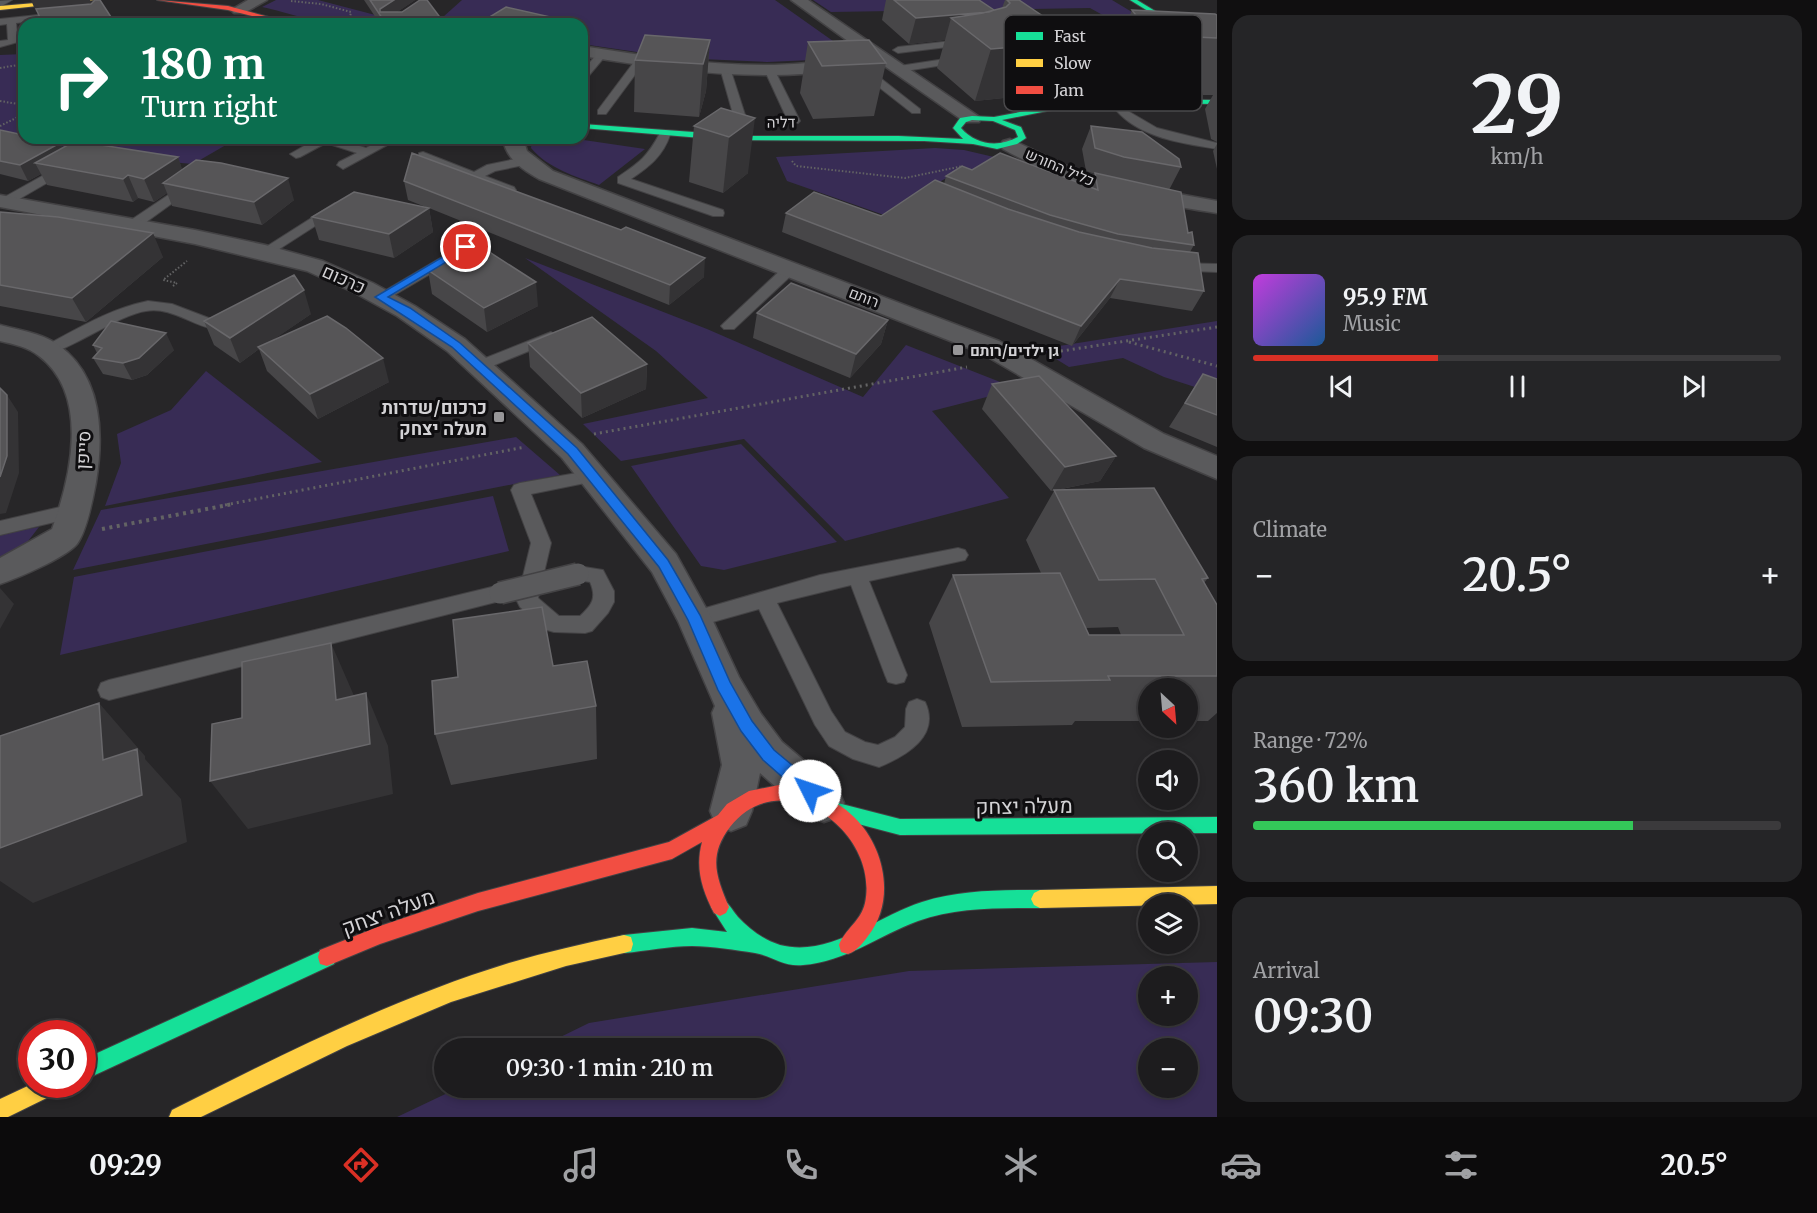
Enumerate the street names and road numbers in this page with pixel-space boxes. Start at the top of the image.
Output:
street label: דליה [766,112,796,132]
street label: כליל החורש [1023,144,1097,190]
street label: כרכום [319,259,369,299]
street label: רותם [846,283,882,311]
street label: סייפן [71,430,95,470]
street label: מעלה יצחק [975,792,1073,820]
street label: מעלה יצחק [338,883,438,941]

